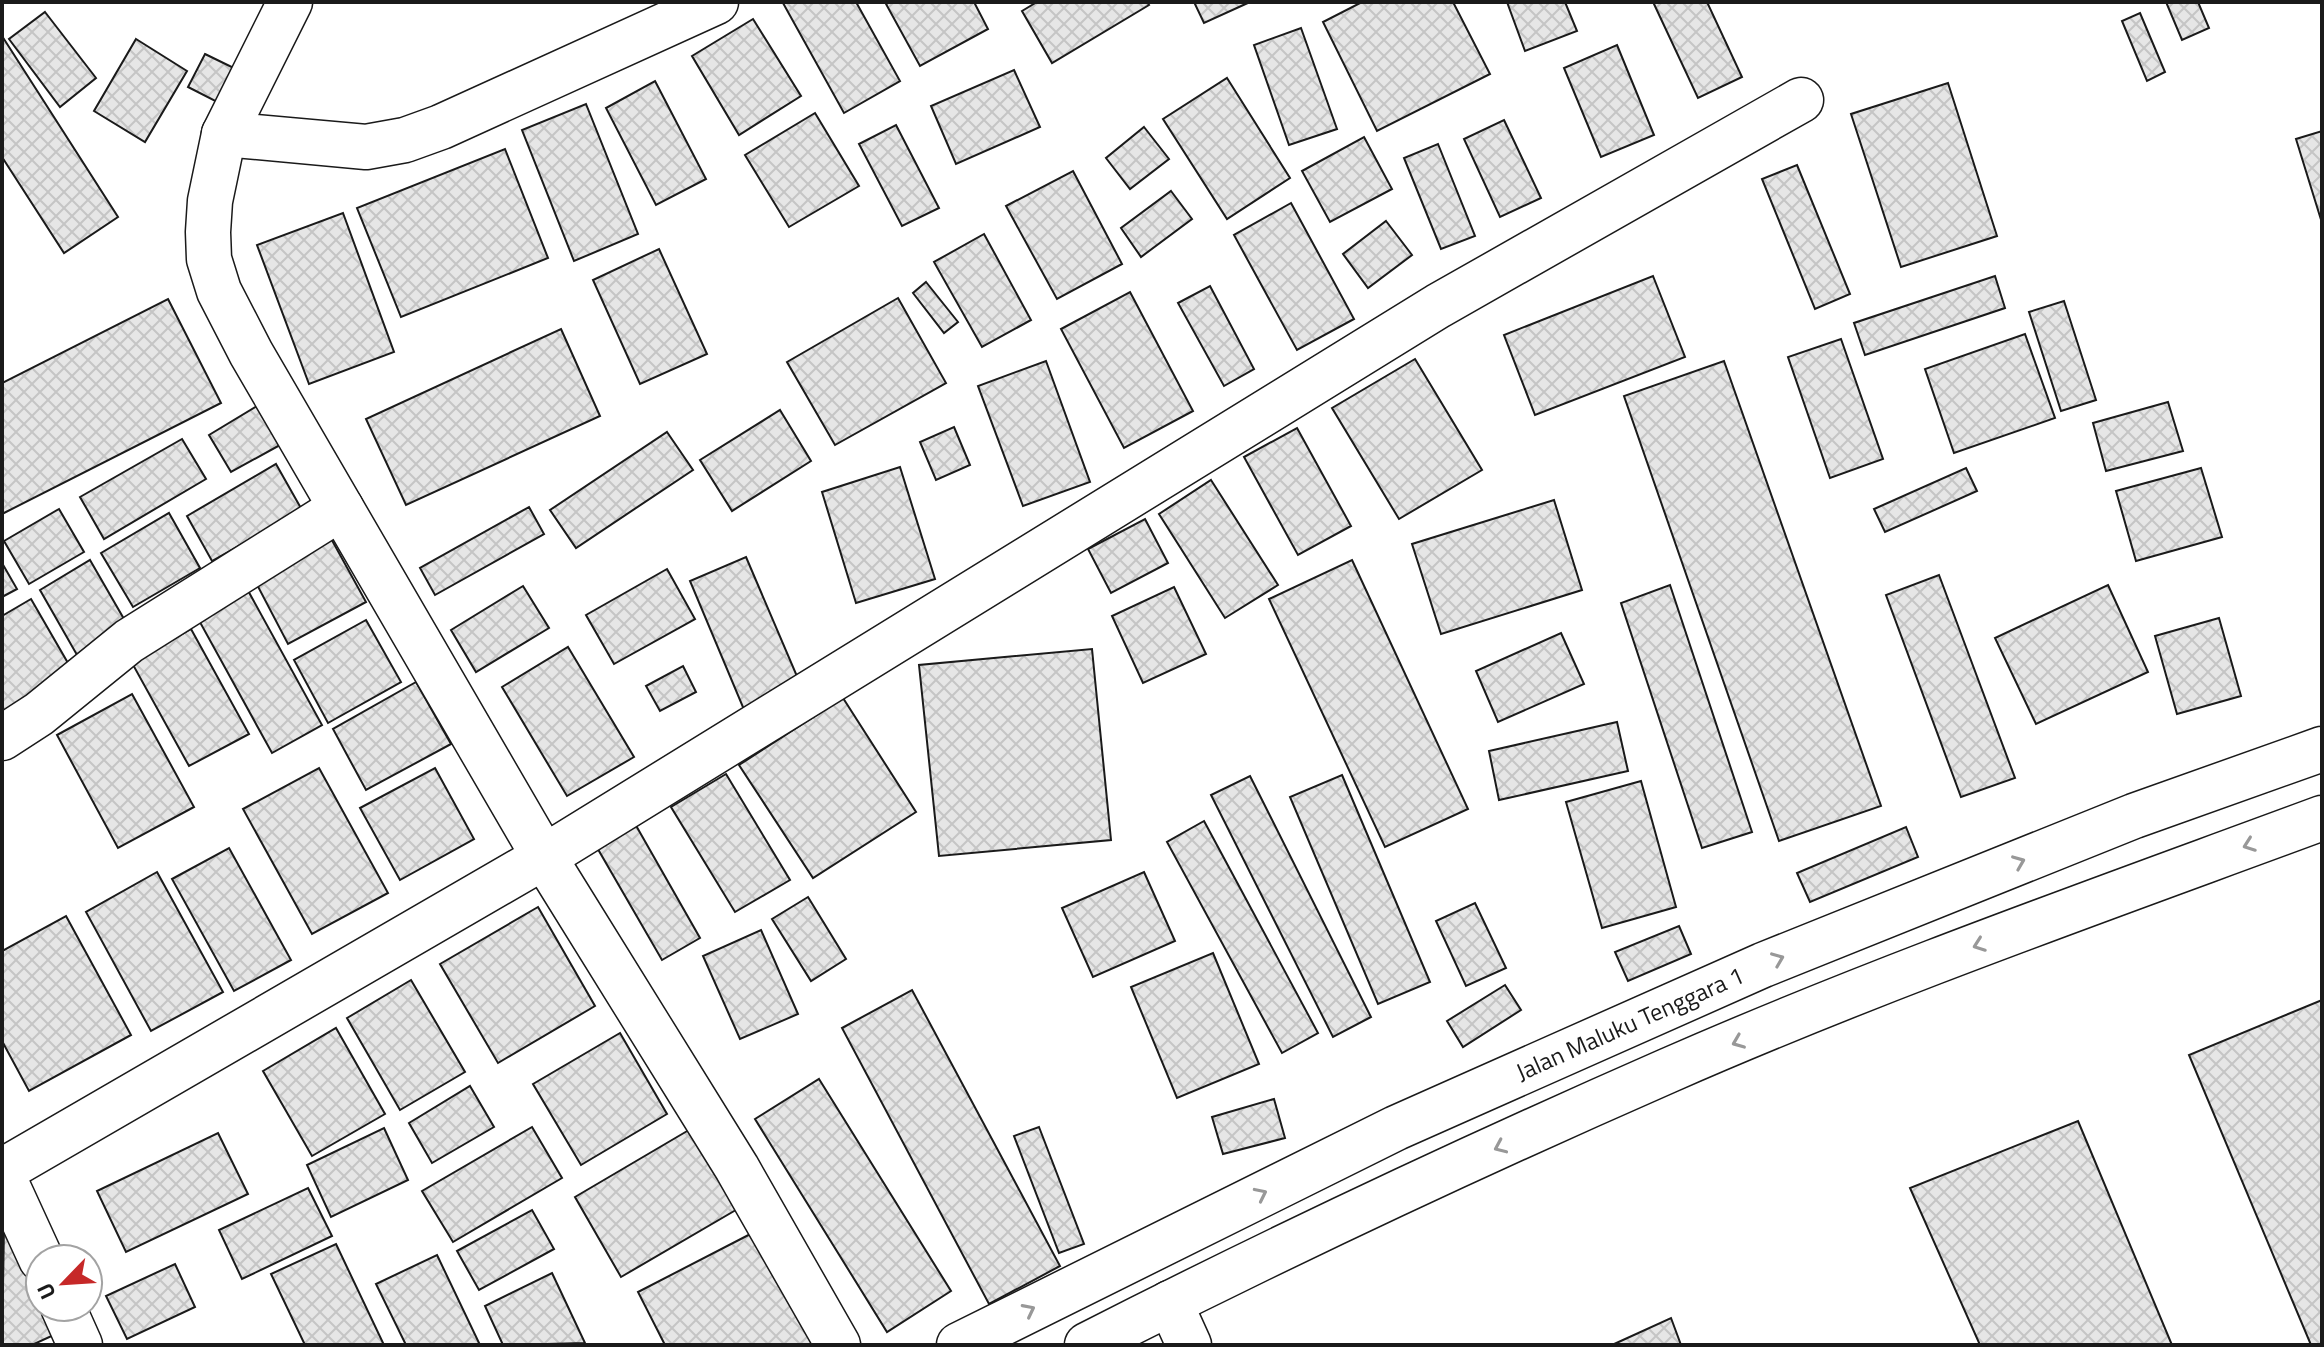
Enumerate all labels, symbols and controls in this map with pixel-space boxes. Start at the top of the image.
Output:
one-way arrow [2243,835,2257,852]
one-way arrow [2011,855,2025,872]
one-way arrow [1973,935,1987,952]
one-way arrow [1770,952,1784,969]
street label: Jalan Maluku Tenggara 1 [1510,957,1749,1090]
one-way arrow [1732,1032,1746,1049]
one-way arrow [1494,1138,1508,1154]
one-way arrow [1253,1188,1268,1204]
north arrow [24,1243,104,1323]
text: U [27,1278,64,1305]
one-way arrow [1020,1304,1035,1320]

